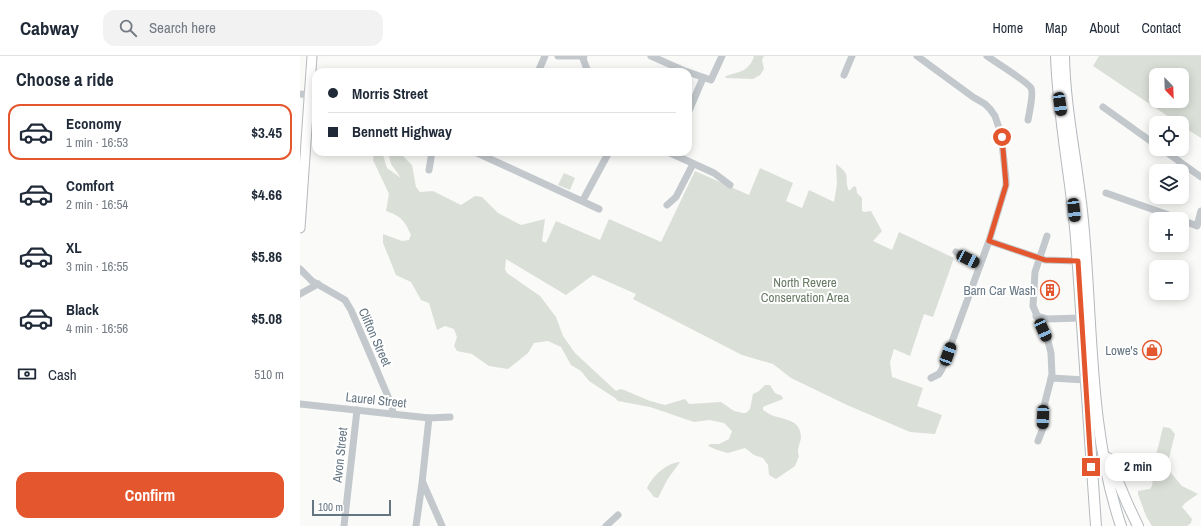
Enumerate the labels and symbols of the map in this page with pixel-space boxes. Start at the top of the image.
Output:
north arrow [1149,68,1189,108]
car [1052,91,1068,117]
route start [993,128,1011,146]
car [1067,197,1081,223]
car [955,248,981,270]
park label: North Revere Conservation Area [761,274,849,306]
building icon: Barn Car Wash [1039,279,1061,301]
place label: Barn Car Wash [964,282,1036,299]
street label: Clifton Street [355,305,395,369]
car [1033,317,1053,343]
shop icon: Lowe's [1141,339,1163,361]
car [938,341,958,367]
place label: Lowe's [1105,342,1138,359]
street label: Laurel Street [345,388,407,412]
car [1037,405,1049,429]
street label: Avon Street [329,426,351,484]
callout: 2 min [1105,453,1171,481]
route end [1082,458,1100,476]
scale bar [312,498,391,517]

